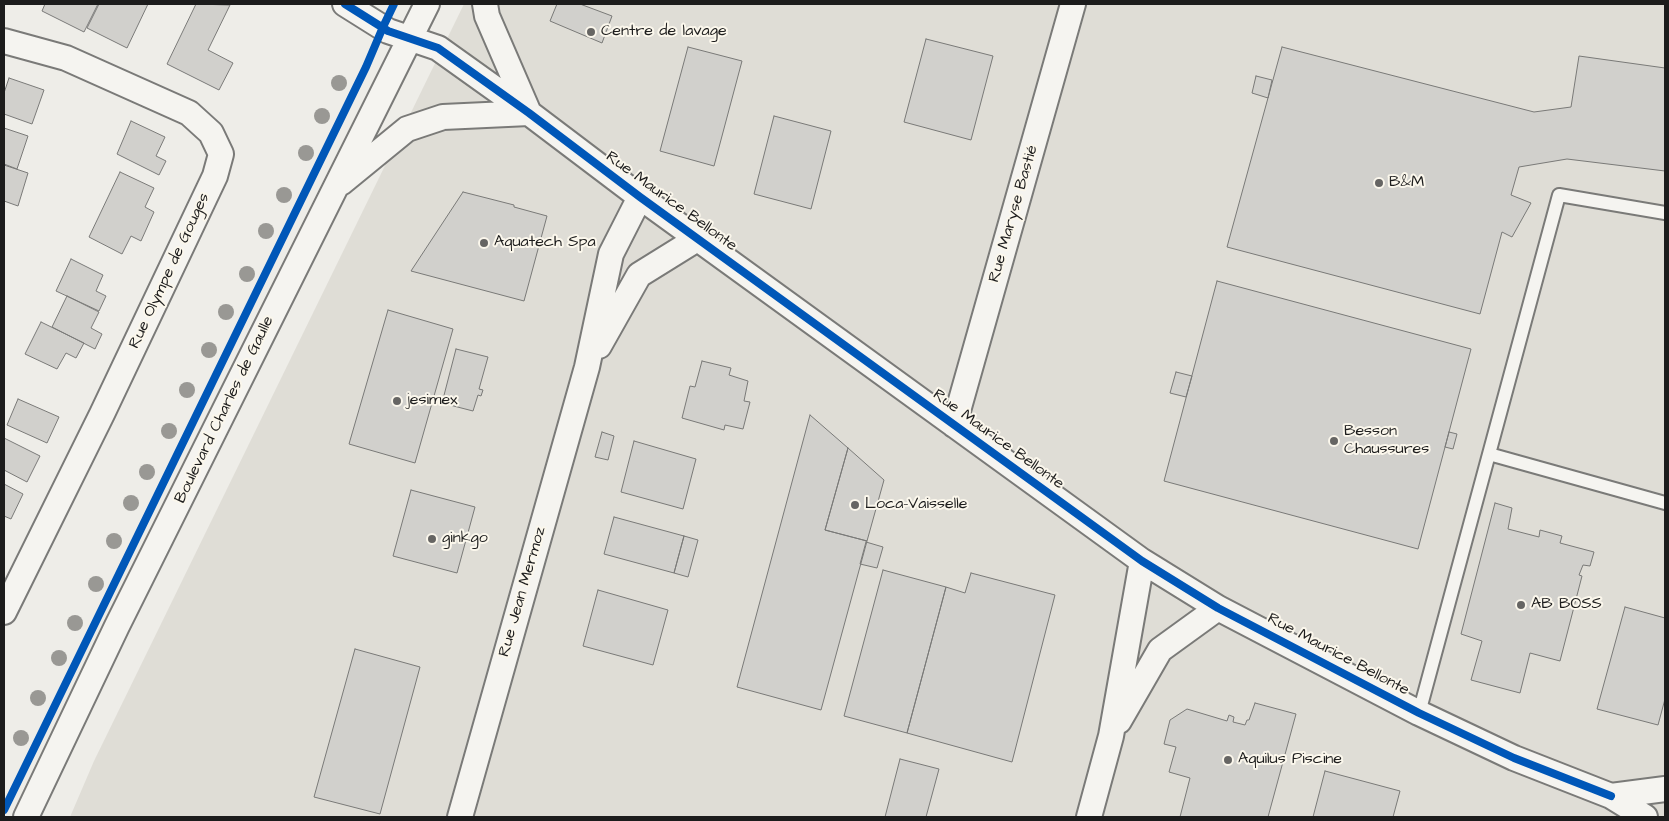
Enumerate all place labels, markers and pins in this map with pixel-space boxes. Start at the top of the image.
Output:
place label: Centre de lavage [601,22,727,42]
marker: Centre de lavage [585,26,597,38]
place label: B&M [1389,173,1424,193]
marker: B&M [1373,177,1385,189]
place label: Aquatech Spa [494,233,596,253]
marker: Aquatech Spa [478,237,490,249]
place label: jesimex [407,391,458,411]
marker: jesimex [391,395,403,407]
place label: Besson Chaussures [1344,422,1429,460]
marker: Besson Chaussures [1328,435,1340,447]
place label: Loca-Vaisselle [865,495,967,515]
marker: Loca-Vaisselle [849,499,861,511]
place label: ginkgo [442,529,488,549]
marker: ginkgo [426,533,438,545]
place label: AB BOSS [1531,595,1602,615]
marker: AB BOSS [1515,599,1527,611]
place label: Aquilus Piscine [1238,750,1342,770]
marker: Aquilus Piscine [1222,754,1234,766]

